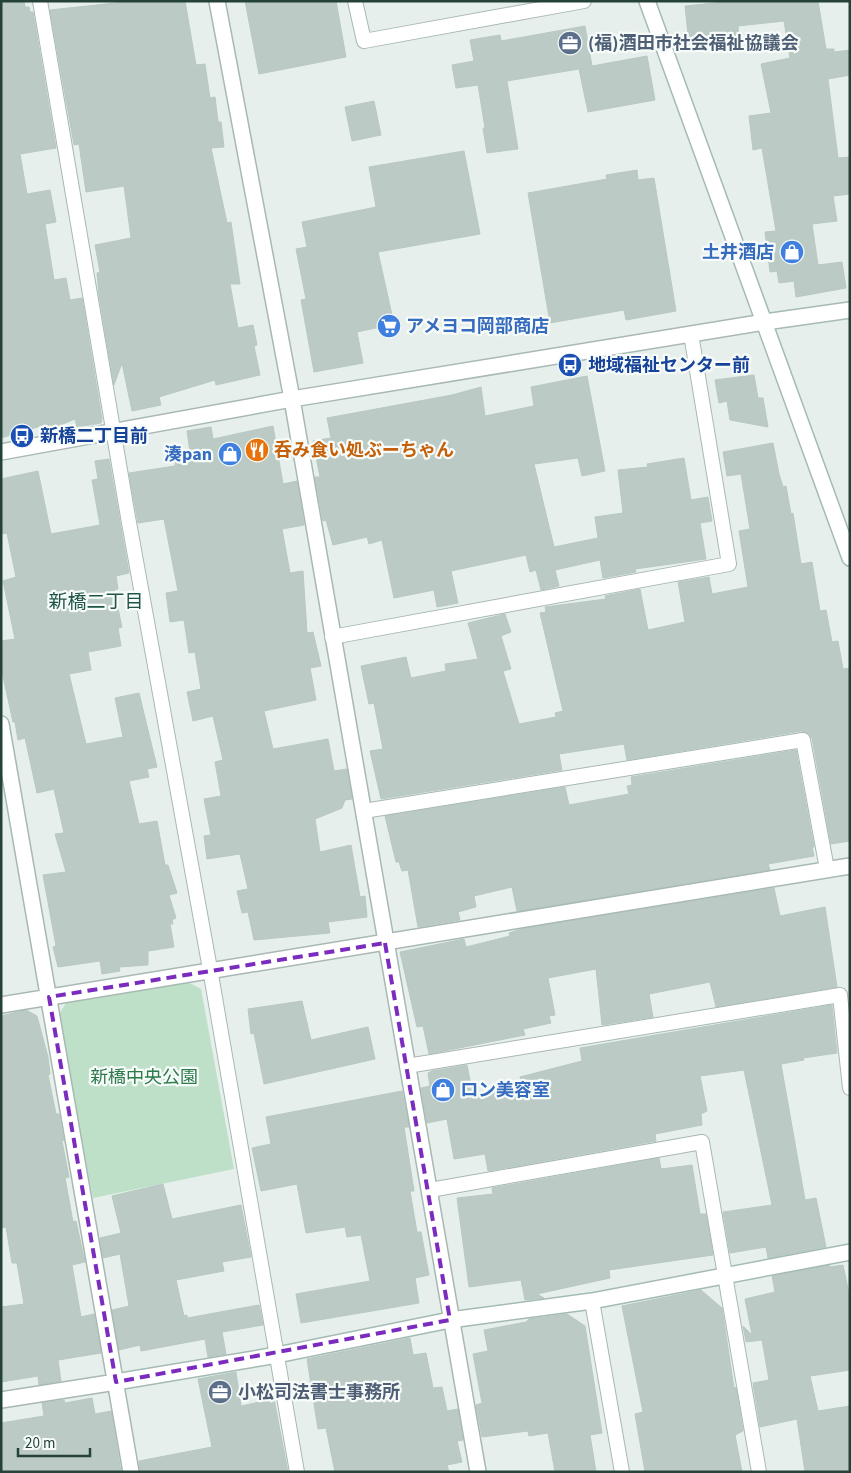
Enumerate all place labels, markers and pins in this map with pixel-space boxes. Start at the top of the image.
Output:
office icon: (福)酒田市社会福祉協議会 [557,30,583,56]
place label: (福)酒田市社会福祉協議会 [588,31,798,56]
shop icon: 土井酒店 [779,239,805,265]
place label: 土井酒店 [702,240,774,265]
supermarket icon: アメヨコ岡部商店 [376,313,402,339]
place label: アメヨコ岡部商店 [406,314,549,339]
bus stop icon: 地域福祉センター前 [557,352,583,378]
place label: 地域福祉センター前 [588,353,750,378]
bus stop icon: 新橋二丁目前 [9,423,35,449]
place label: 新橋二丁目前 [40,424,148,449]
restaurant icon: 呑み食い処ぶーちゃん [244,437,270,463]
place label: 呑み食い処ぶーちゃん [274,438,454,463]
shop icon: 湊pan [217,441,243,467]
place label: 湊pan [164,442,212,467]
shop icon: ロン美容室 [430,1077,456,1103]
place label: ロン美容室 [460,1078,550,1103]
office icon: 小松司法書士事務所 [207,1379,233,1405]
place label: 小松司法書士事務所 [238,1380,400,1405]

